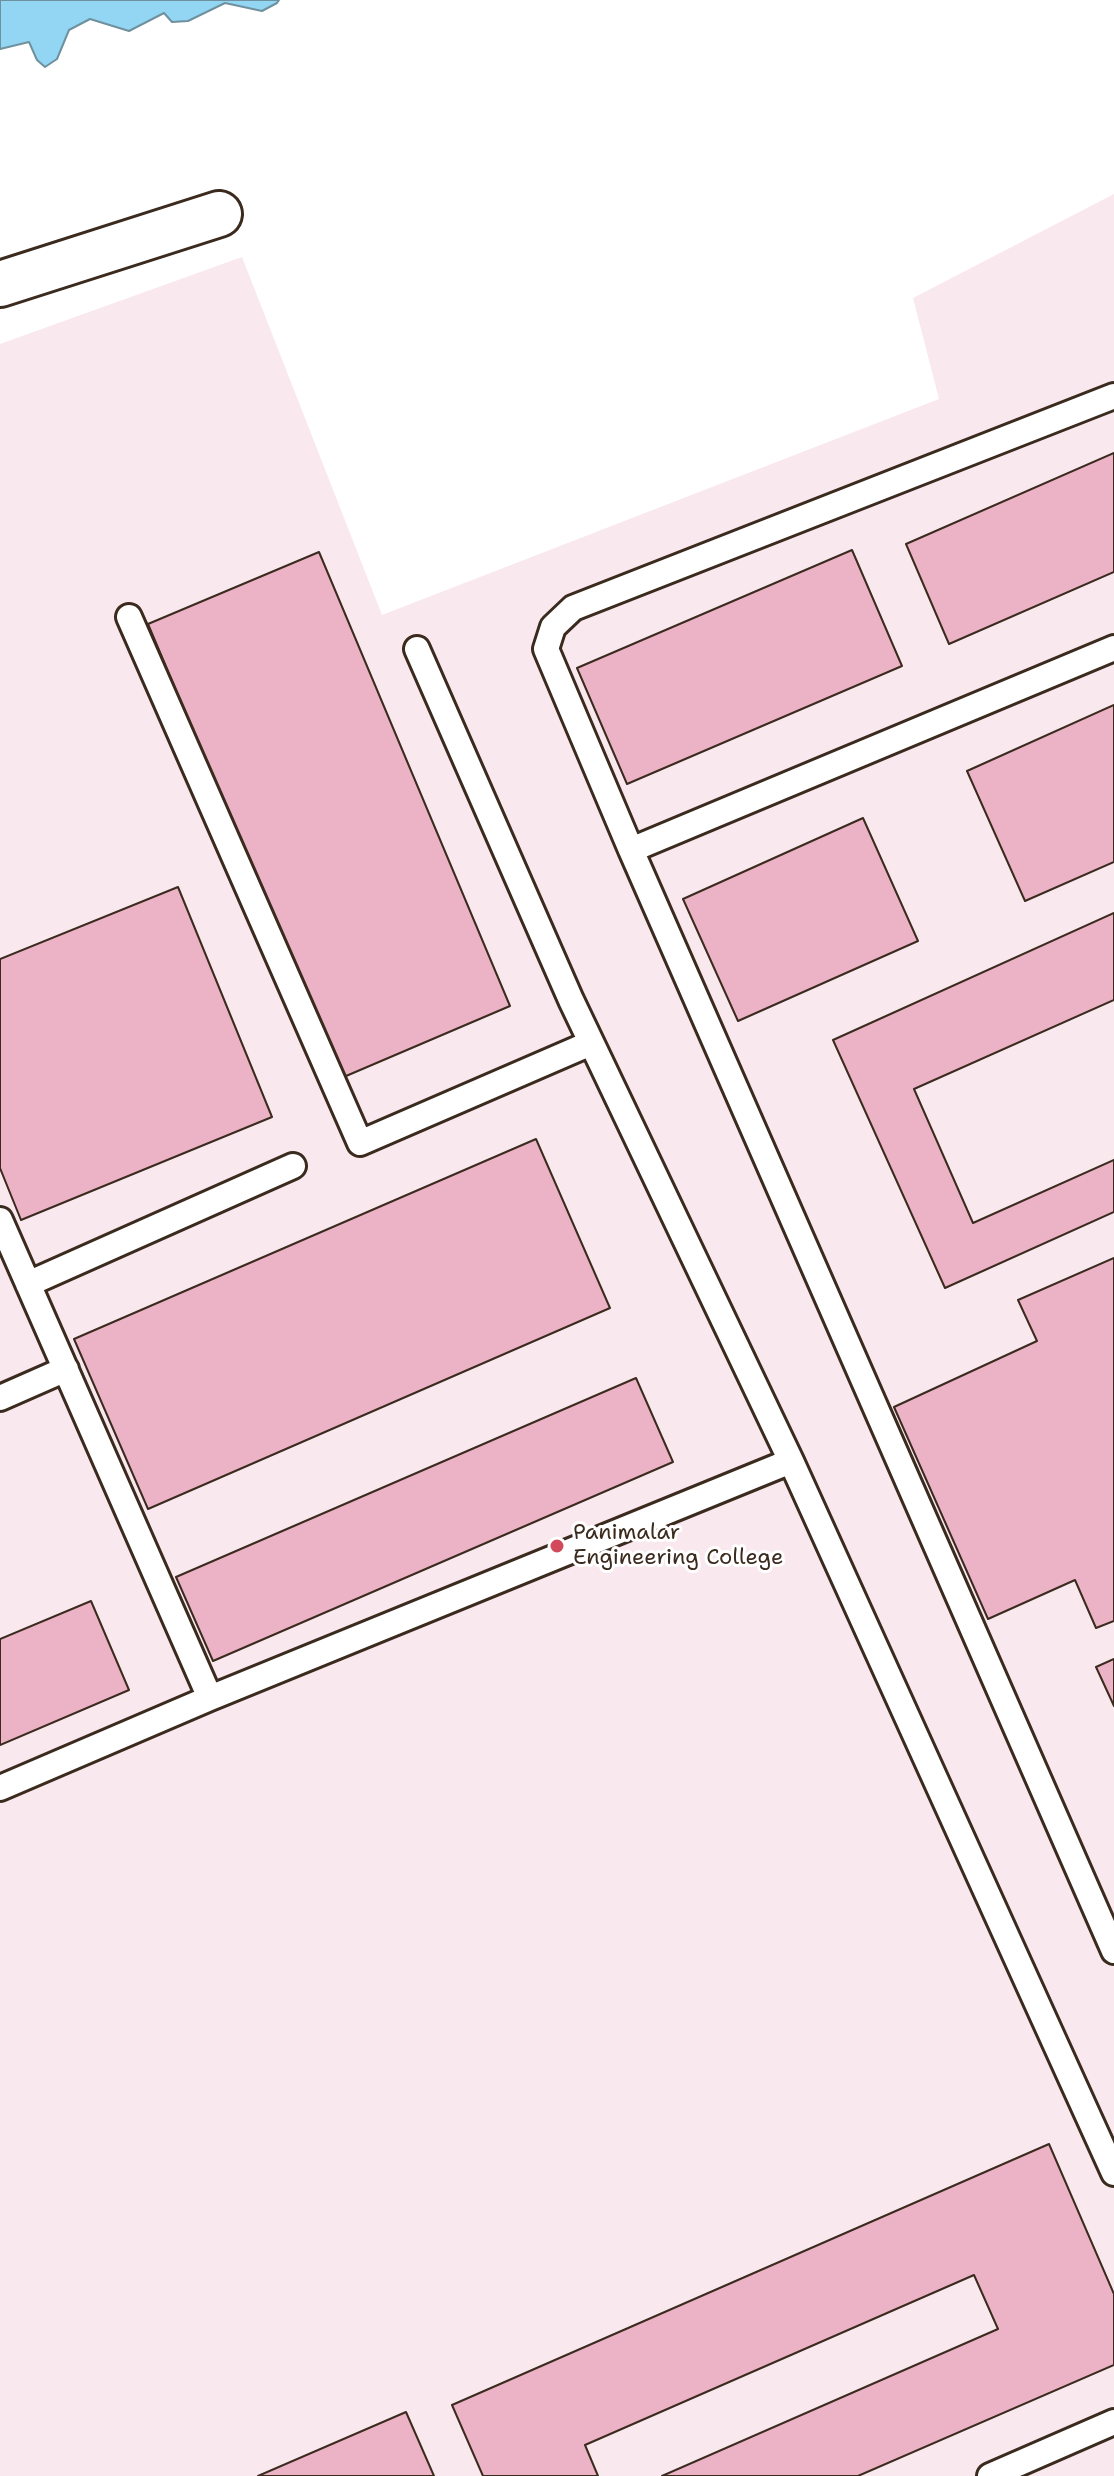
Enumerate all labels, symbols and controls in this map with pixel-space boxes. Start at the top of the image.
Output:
place label: Panimalar Engineering College [573,1520,783,1572]
marker: Panimalar Engineering College [548,1537,566,1555]

